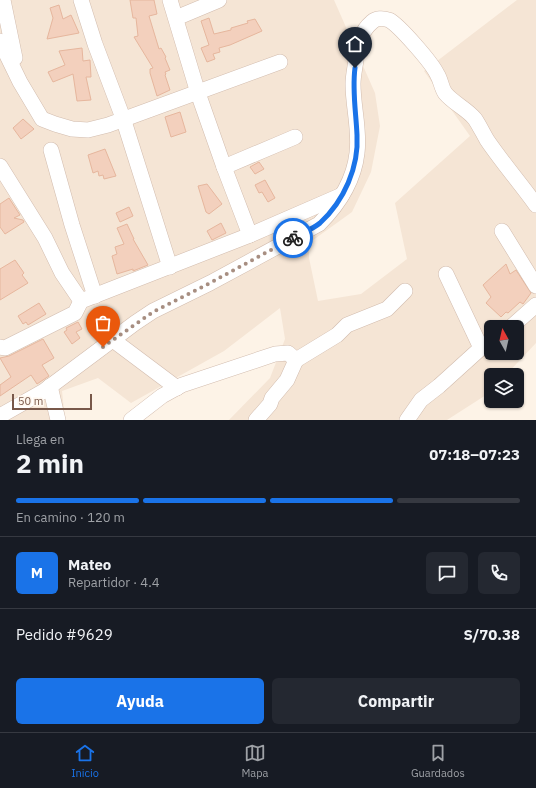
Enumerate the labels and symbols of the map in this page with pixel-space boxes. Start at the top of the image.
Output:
pin [338,27,372,68]
courier [273,218,313,258]
pin [86,306,120,347]
north arrow [484,320,524,360]
scale bar [12,392,92,411]

